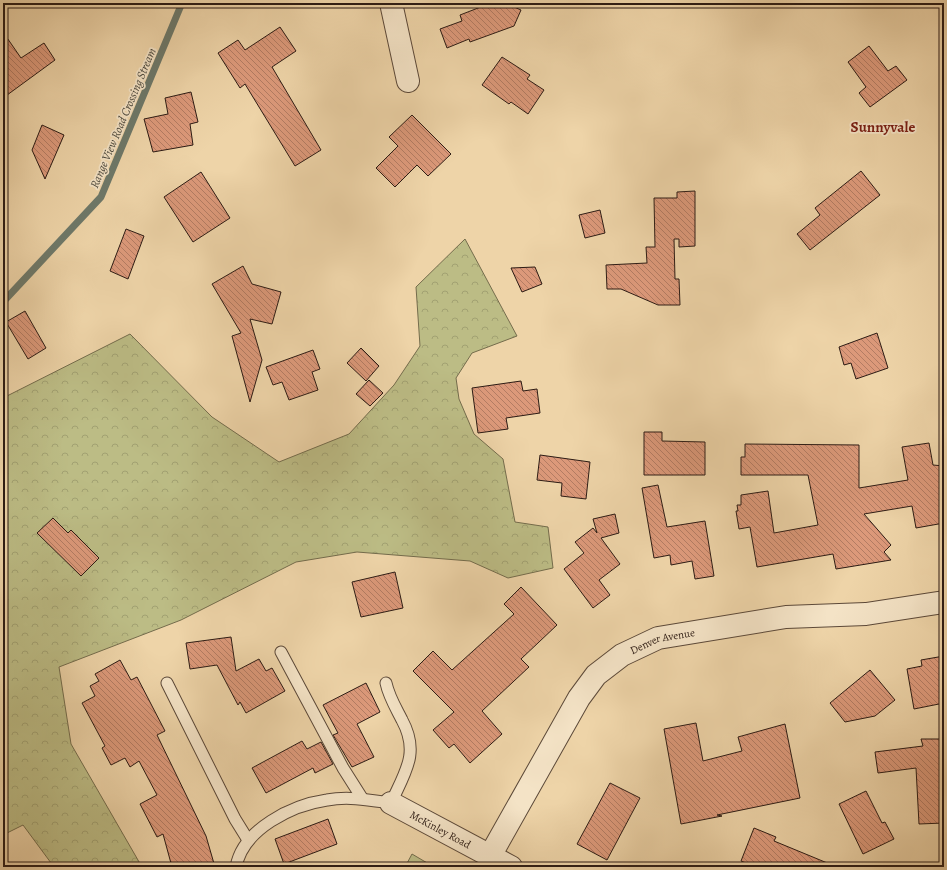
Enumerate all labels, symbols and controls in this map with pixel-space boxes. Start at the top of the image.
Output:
water label: Range View Road Crossing Stream [86,45,160,191]
district label: Sunnyvale [851,117,915,137]
street label: Denver Avenue [628,625,696,658]
street label: McKinley Road [407,807,473,852]

